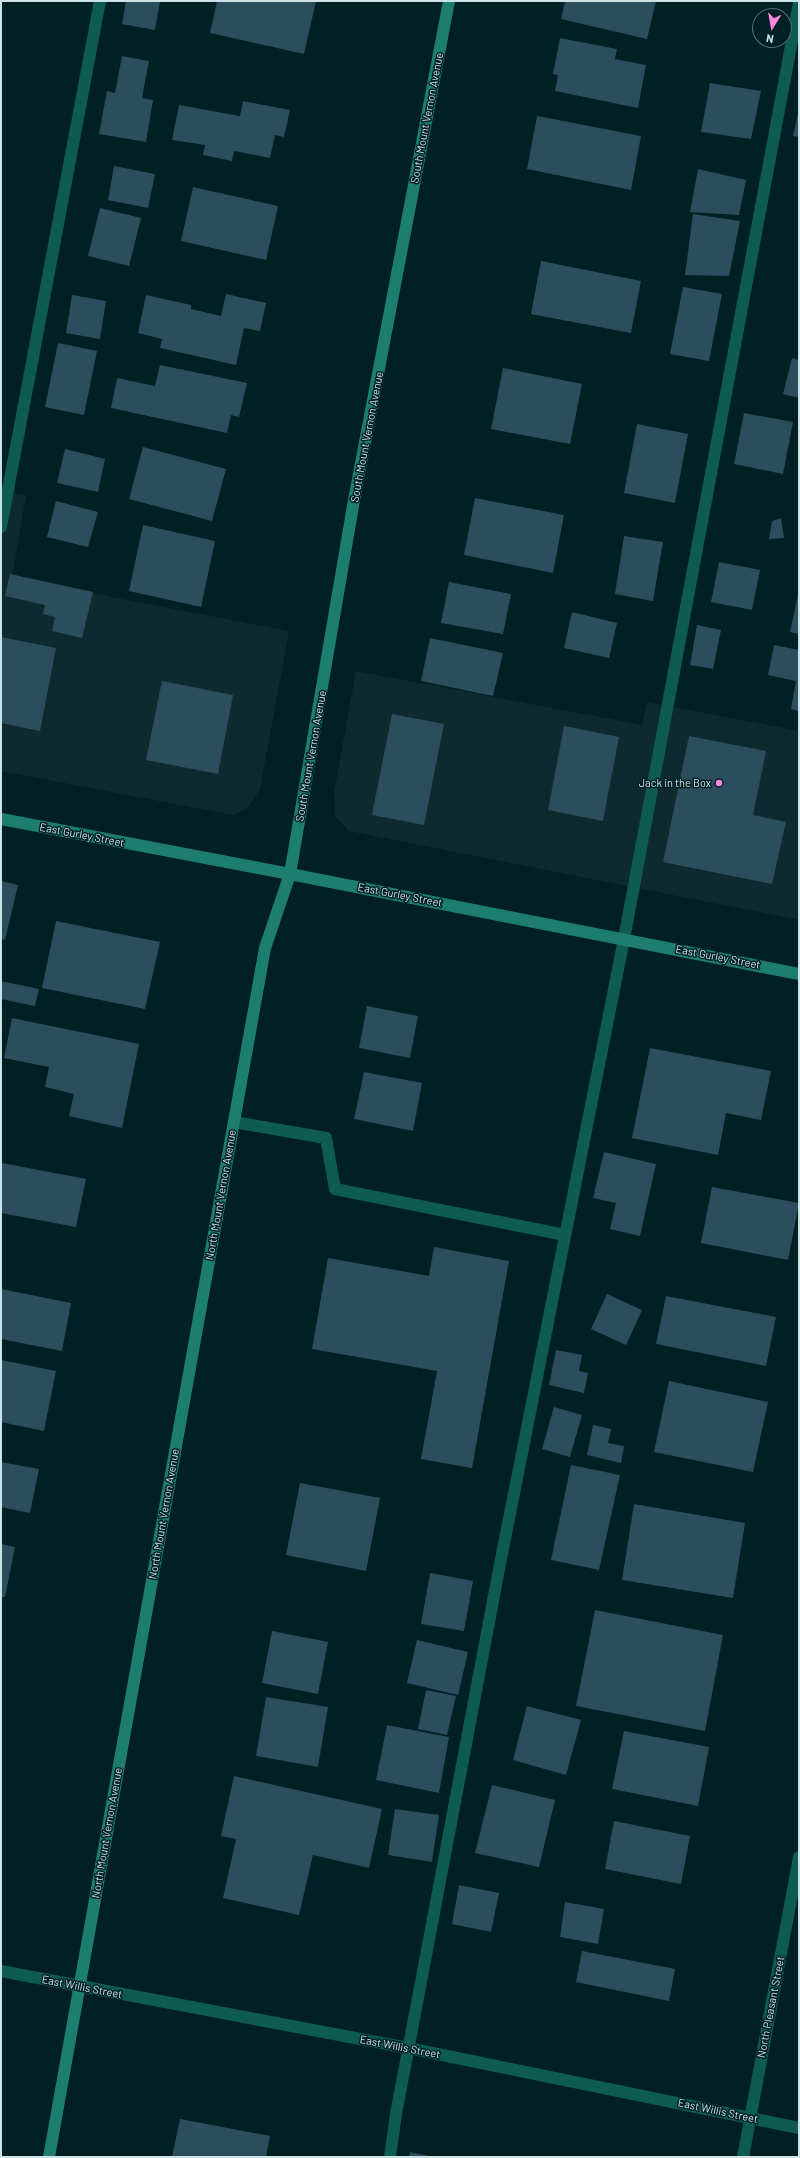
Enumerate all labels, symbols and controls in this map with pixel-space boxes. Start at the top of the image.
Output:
north arrow [752,8,792,48]
text: N [765,32,775,46]
street label: South Mount Vernon Avenue [408,51,446,185]
street label: South Mount Vernon Avenue [348,370,386,504]
street label: South Mount Vernon Avenue [293,689,329,823]
place label: Jack in the Box [639,776,711,790]
marker: Jack in the Box [714,778,724,788]
street label: East Gurley Street [39,820,125,850]
street label: East Gurley Street [357,880,443,910]
street label: East Gurley Street [675,942,761,972]
street label: North Mount Vernon Avenue [203,1129,239,1261]
street label: North Mount Vernon Avenue [146,1448,182,1580]
street label: North Mount Vernon Avenue [89,1767,125,1899]
street label: North Pleasant Street [755,1955,787,2059]
street label: East Willis Street [41,1973,123,2001]
street label: East Willis Street [359,2033,441,2061]
street label: East Willis Street [677,2096,759,2126]

